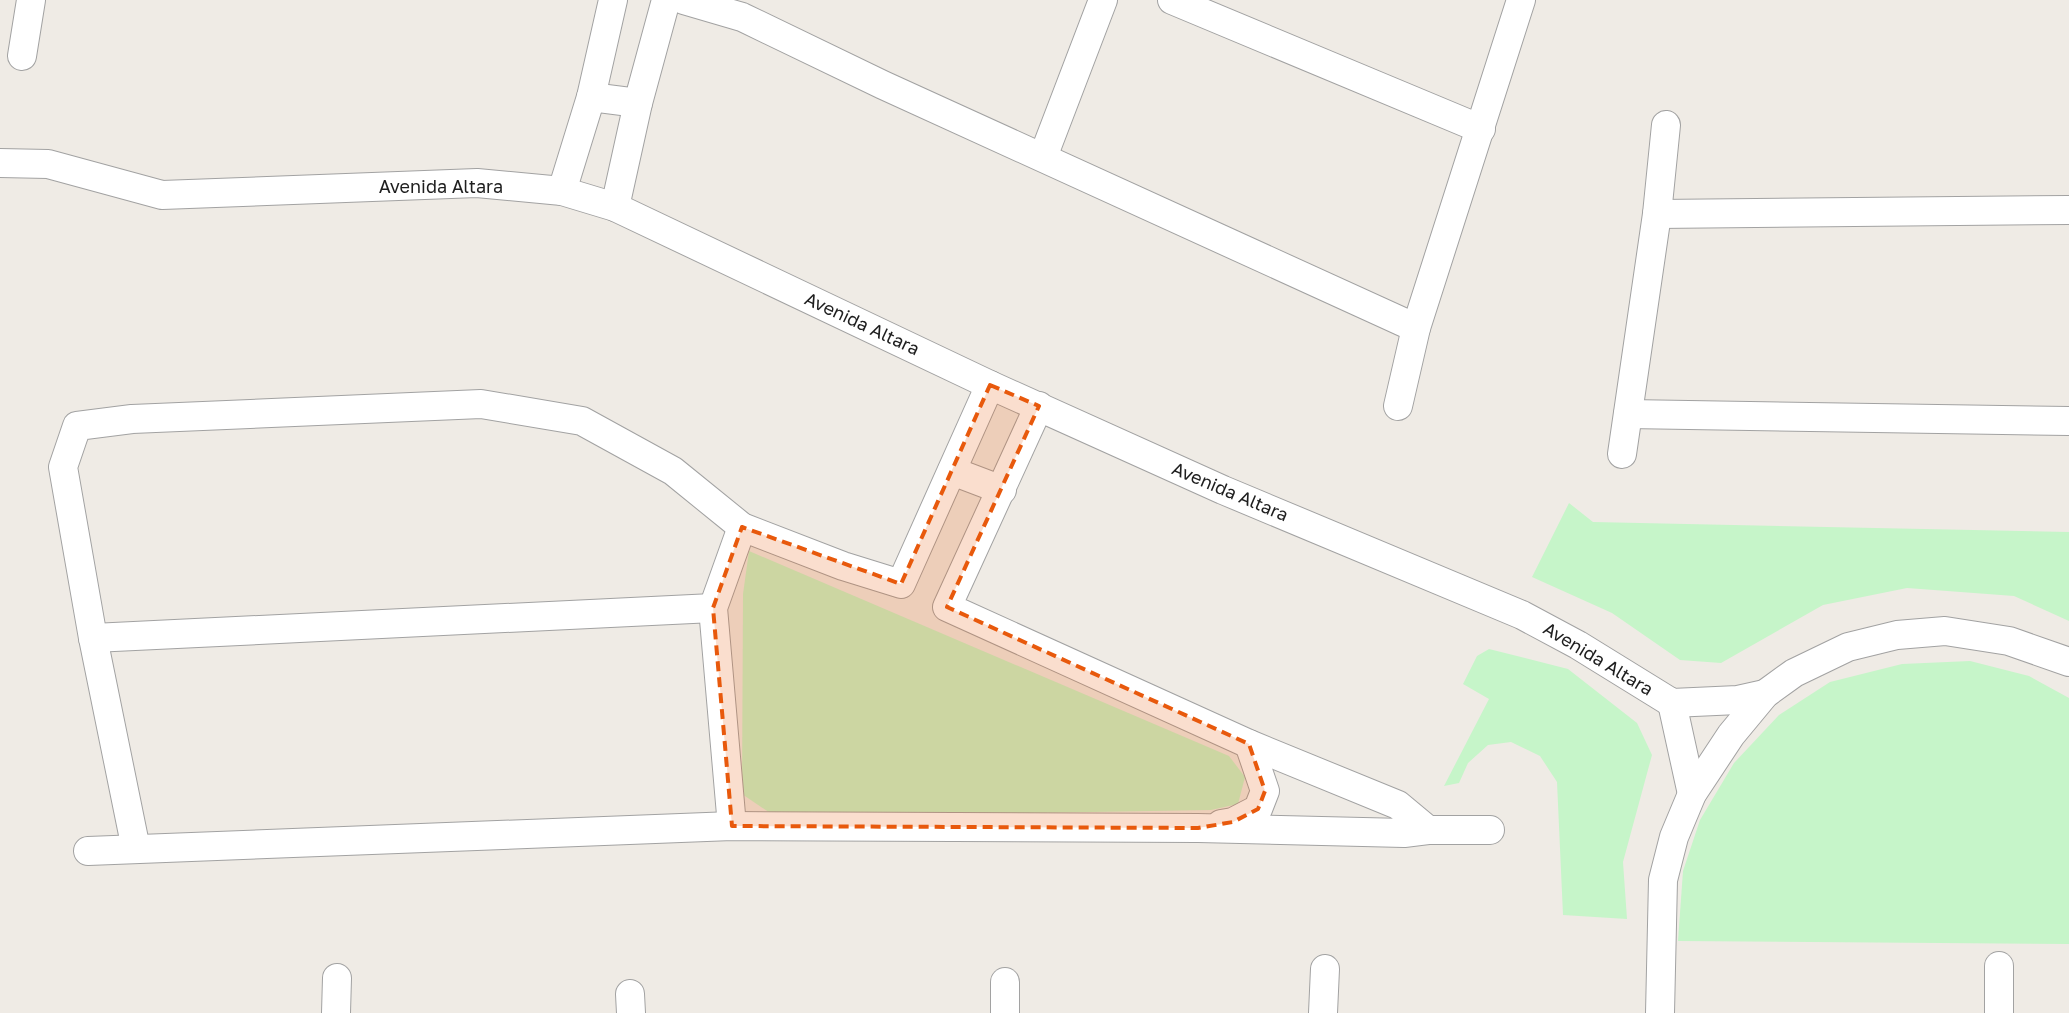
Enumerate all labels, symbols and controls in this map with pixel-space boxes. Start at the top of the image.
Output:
street label: Avenida Altara [379,175,503,197]
street label: Avenida Altara [801,287,923,359]
street label: Avenida Altara [1169,457,1292,525]
street label: Avenida Altara [1540,617,1657,700]

